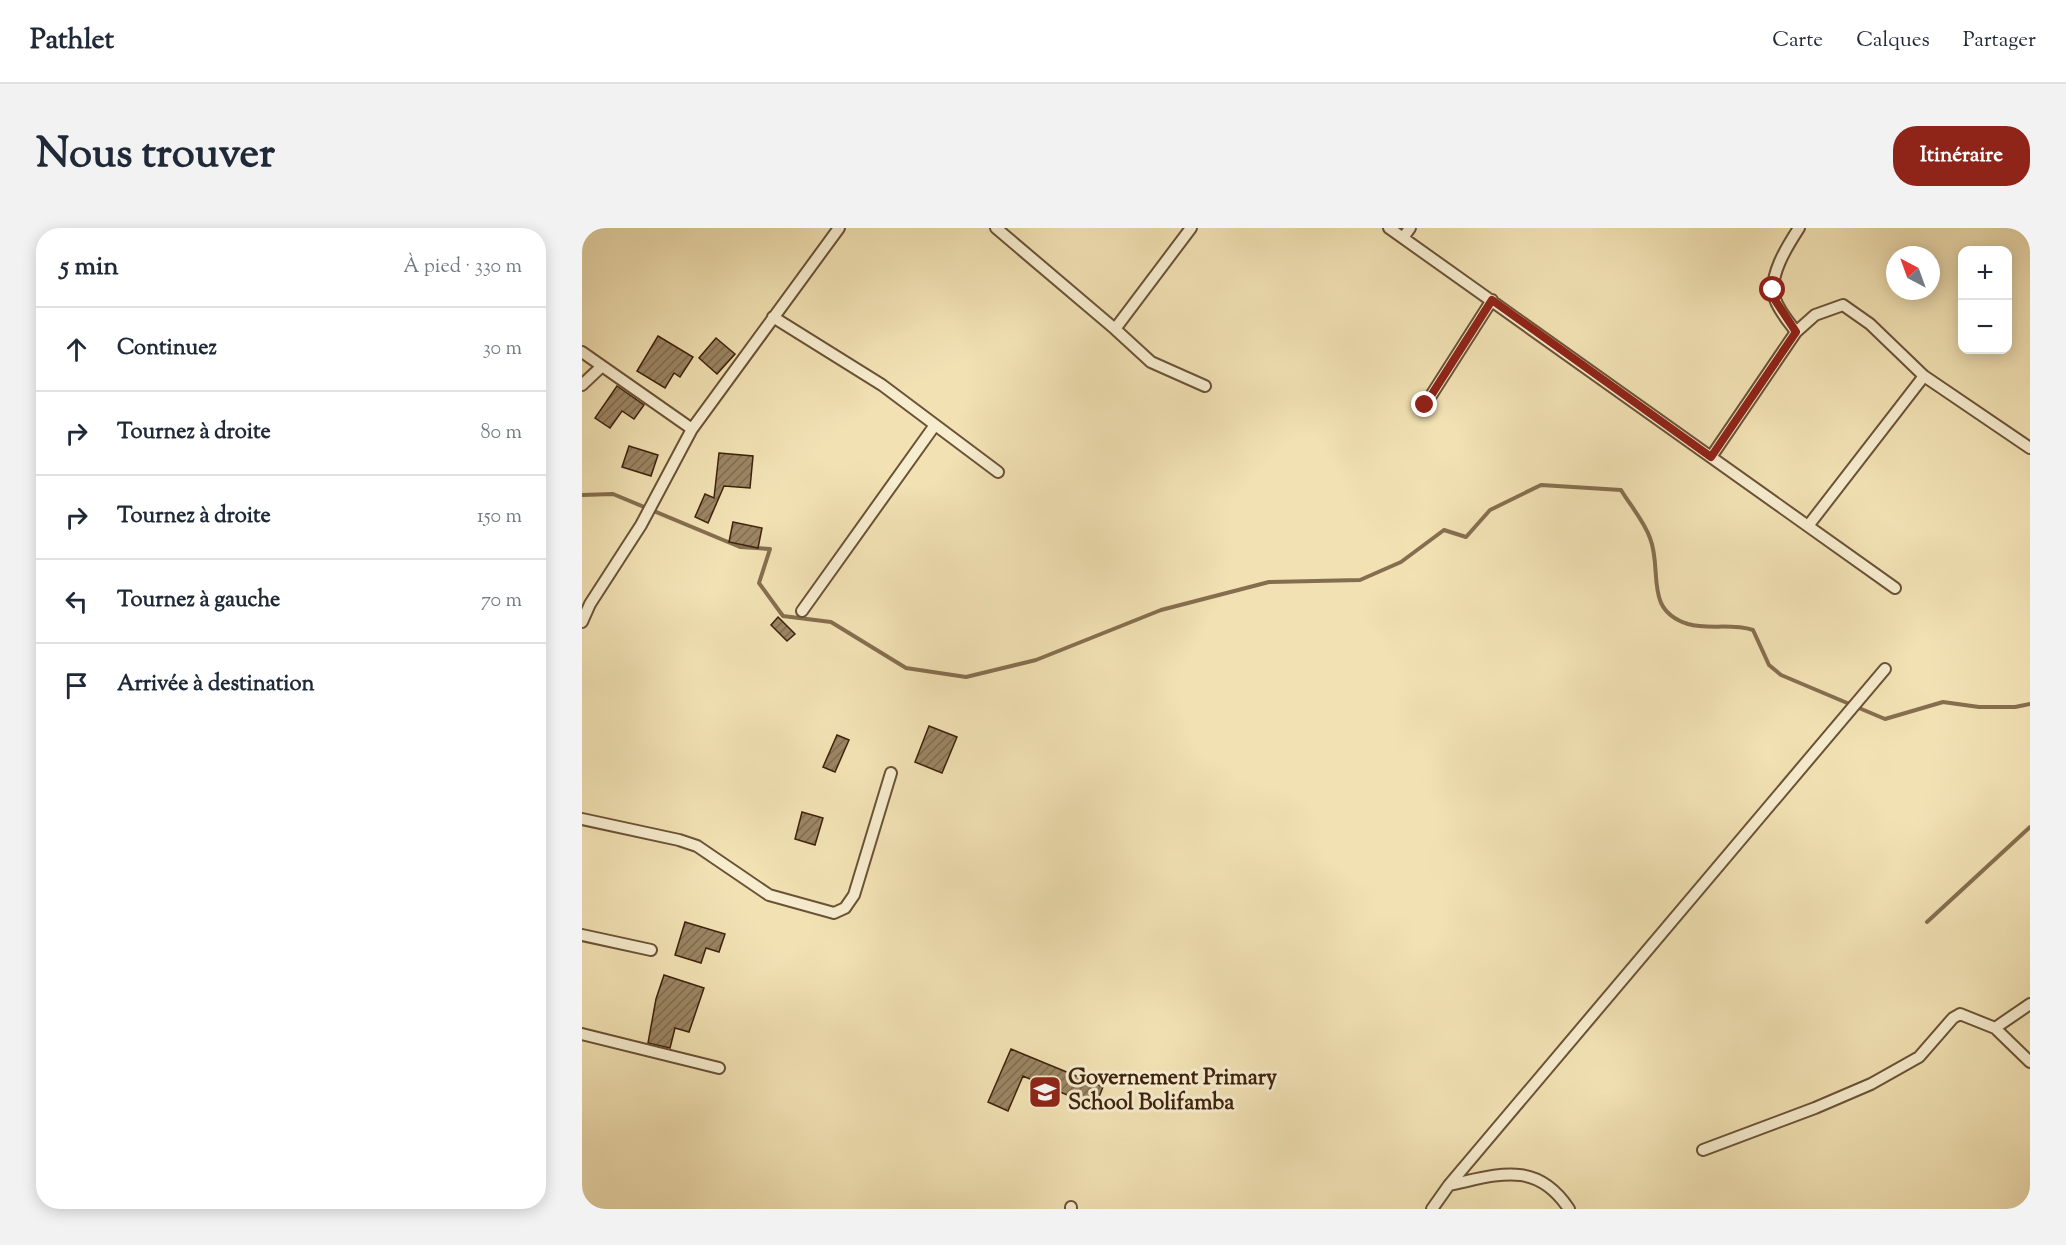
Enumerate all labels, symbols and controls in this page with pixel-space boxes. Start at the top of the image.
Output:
text: Pathlet [30,21,114,61]
text: Carte [1772,26,1823,56]
text: Calques [1856,26,1930,56]
text: Partager [1963,26,2036,56]
text: Nous trouver [36,126,275,186]
button: Itinéraire [1893,126,2030,186]
north arrow [1886,246,1940,300]
map controls [1958,246,2012,354]
button: + [1958,246,2012,300]
text: 5 min [60,249,119,286]
text: À pied · 330 m [403,253,522,282]
route start [1759,276,1785,302]
button: − [1958,300,2012,354]
icon: ahead [60,333,93,366]
text: Continuez [117,333,217,365]
text: 30 m [483,335,522,364]
route end [1411,391,1437,417]
icon: right [60,417,93,450]
text: Tournez à droite [117,417,271,449]
text: 80 m [481,419,522,448]
icon: right [60,501,93,534]
text: Tournez à droite [117,501,271,533]
text: 150 m [477,503,522,532]
icon: left [60,585,93,618]
text: Tournez à gauche [117,585,280,617]
text: 70 m [481,587,522,616]
icon: arrive [60,669,93,702]
text: Arrivée à destination [117,669,314,701]
place label: Governement Primary School Bolifamba [1068,1063,1277,1120]
school or university icon: Governement Primary School Bolifamba [1027,1074,1063,1110]

